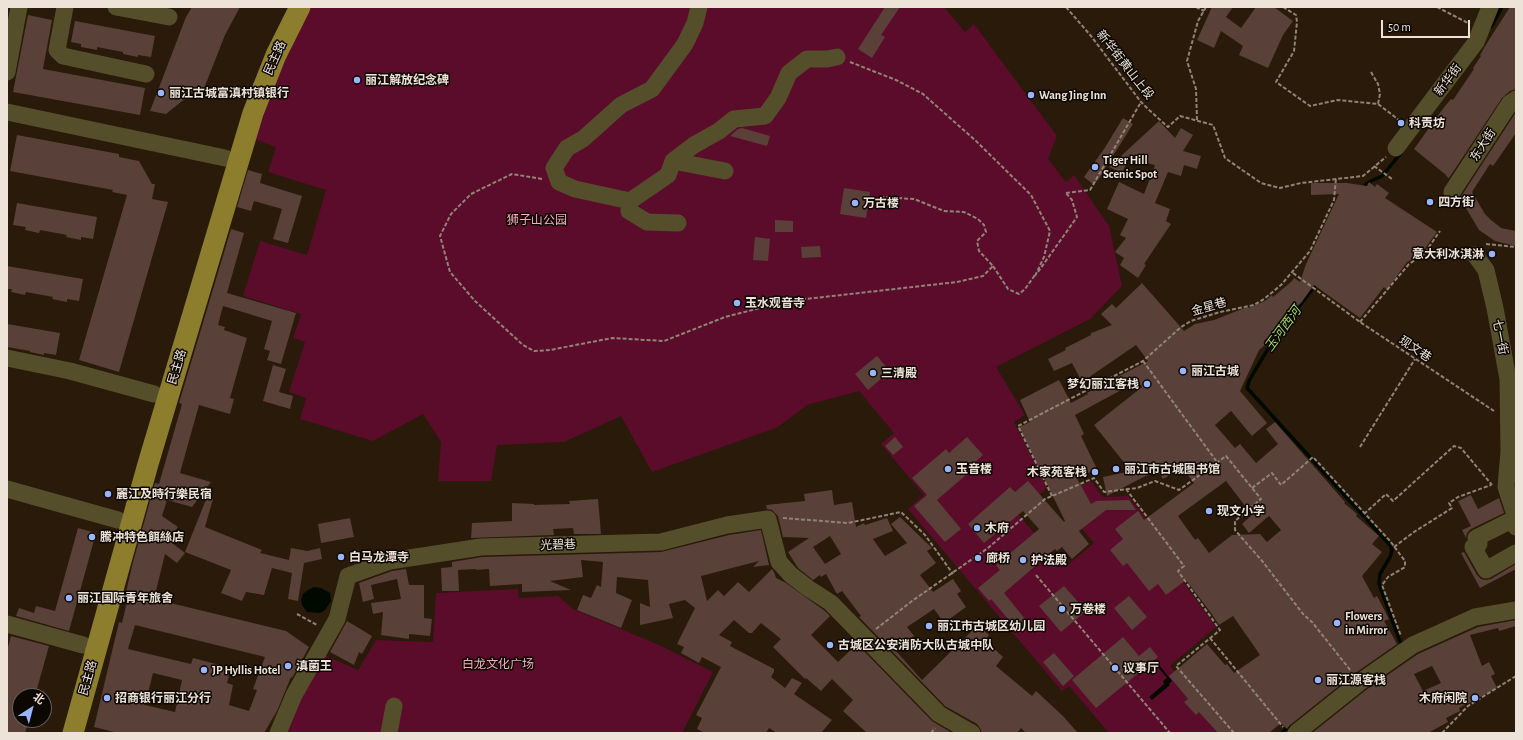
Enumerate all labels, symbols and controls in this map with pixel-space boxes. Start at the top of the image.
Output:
scale bar [1383,12,1472,38]
text: 50 m [1388,21,1411,33]
street label: 新华街黄山上段 [1093,27,1157,103]
street label: 民主路 [261,39,289,77]
street label: 新华街 [1431,61,1465,99]
place label: 丽江解放纪念碑 [365,73,449,87]
marker: 丽江解放纪念碑 [352,75,362,85]
place label: 丽江古城富滇村镇银行 [169,86,289,100]
marker: 丽江古城富滇村镇银行 [156,88,166,98]
place label: Wang Jing Inn [1039,88,1106,102]
marker: Wang Jing Inn [1026,90,1036,100]
place label: 科贡坊 [1409,116,1445,130]
marker: 科贡坊 [1396,118,1406,128]
street label: 东大街 [1467,126,1499,164]
place label: Tiger Hill Scenic Spot [1103,153,1157,181]
marker: Tiger Hill Scenic Spot [1090,162,1100,172]
place label: 四方街 [1438,195,1474,209]
place label: 万古楼 [863,196,899,210]
marker: 四方街 [1425,197,1435,207]
marker: 万古楼 [850,198,860,208]
park label: 狮子山公园 [507,213,567,227]
place label: 意大利冰淇淋 [1412,247,1484,261]
marker: 意大利冰淇淋 [1487,249,1497,259]
street label: 金星巷 [1190,295,1228,319]
place label: 玉水观音寺 [745,296,805,310]
marker: 玉水观音寺 [732,298,742,308]
water label: 玉河西河 [1261,303,1305,355]
street label: 七一街 [1489,318,1511,356]
street label: 现文巷 [1396,333,1434,365]
street label: 民主路 [165,348,189,386]
place label: 丽江古城 [1191,364,1239,378]
place label: 三清殿 [881,366,917,380]
marker: 丽江古城 [1178,366,1188,376]
marker: 三清殿 [868,368,878,378]
place label: 梦幻丽江客栈 [1067,377,1139,391]
marker: 梦幻丽江客栈 [1142,379,1152,389]
place label: 玉音楼 [956,462,992,476]
place label: 丽江市古城图书馆 [1124,462,1220,476]
marker: 玉音楼 [943,464,953,474]
marker: 丽江市古城图书馆 [1111,464,1121,474]
place label: 木家苑客栈 [1027,465,1087,479]
marker: 木家苑客栈 [1090,467,1100,477]
place label: 麗江及時行樂民宿 [116,487,212,501]
marker: 麗江及時行樂民宿 [103,489,113,499]
place label: 现文小学 [1217,504,1265,518]
marker: 现文小学 [1204,506,1214,516]
place label: 木府 [985,521,1009,535]
marker: 木府 [972,523,982,533]
place label: 騰冲特色餌絲店 [100,530,184,544]
marker: 騰冲特色餌絲店 [87,532,97,542]
street label: 光碧巷 [540,537,576,553]
place label: 白马龙潭寺 [349,550,409,564]
place label: 廊桥 [986,551,1010,565]
marker: 白马龙潭寺 [336,552,346,562]
marker: 廊桥 [973,553,983,563]
place label: 护法殿 [1031,553,1067,567]
marker: 护法殿 [1018,555,1028,565]
place label: 丽江国际青年旅舍 [77,591,173,605]
marker: 丽江国际青年旅舍 [64,593,74,603]
place label: 万卷楼 [1070,602,1106,616]
marker: 万卷楼 [1057,604,1067,614]
place label: Flowers in Mirror [1345,609,1387,637]
marker: Flowers in Mirror [1332,618,1342,628]
place label: 丽江市古城区幼儿园 [937,619,1045,633]
marker: 丽江市古城区幼儿园 [924,621,934,631]
place label: 古城区公安消防大队古城中队 [838,638,994,652]
marker: 古城区公安消防大队古城中队 [825,640,835,650]
park label: 白龙文化广场 [462,657,534,671]
street label: 民主路 [76,659,100,697]
place label: 滇菌王 [296,659,332,673]
marker: 滇菌王 [283,661,293,671]
place label: 议事厅 [1123,661,1159,675]
place label: JP Hyllis Hotel [212,663,281,677]
marker: 议事厅 [1110,663,1120,673]
marker: JP Hyllis Hotel [199,665,209,675]
place label: 丽江源客栈 [1326,673,1386,687]
marker: 丽江源客栈 [1313,675,1323,685]
north arrow [12,688,52,728]
text: 北 [31,691,46,706]
place label: 招商银行丽江分行 [115,691,211,705]
place label: 木府闲院 [1419,691,1467,705]
marker: 招商银行丽江分行 [102,693,112,703]
marker: 木府闲院 [1470,693,1480,703]

